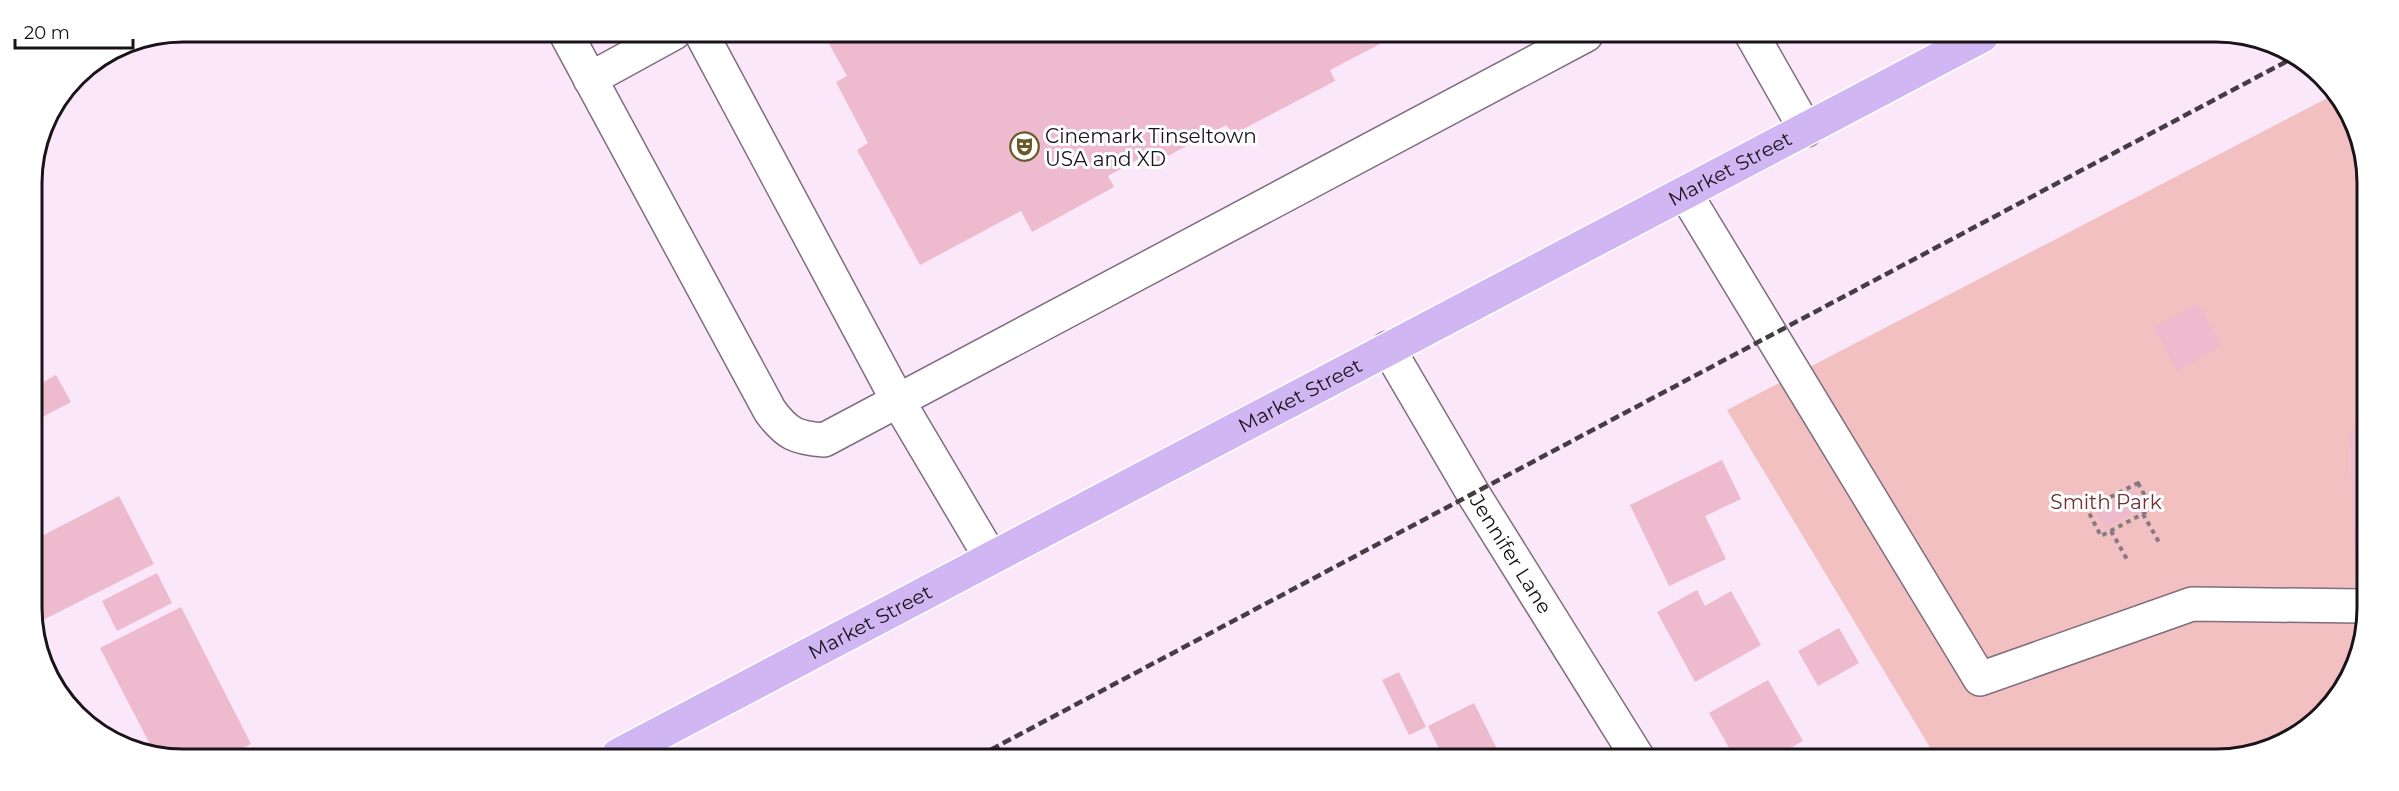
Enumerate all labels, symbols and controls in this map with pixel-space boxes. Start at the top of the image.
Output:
scale bar [15,12,134,50]
text: 20 m [24,22,70,44]
place label: Cinemark Tinseltown USA and XD [1045,124,1257,171]
street label: Market Street [1664,126,1796,211]
theatre icon: Cinemark Tinseltown USA and XD [1008,131,1040,163]
street label: Market Street [1234,353,1366,438]
street label: Jennifer Lane [1464,489,1557,618]
park label: Smith Park [2050,490,2162,514]
street label: Market Street [804,580,936,665]

